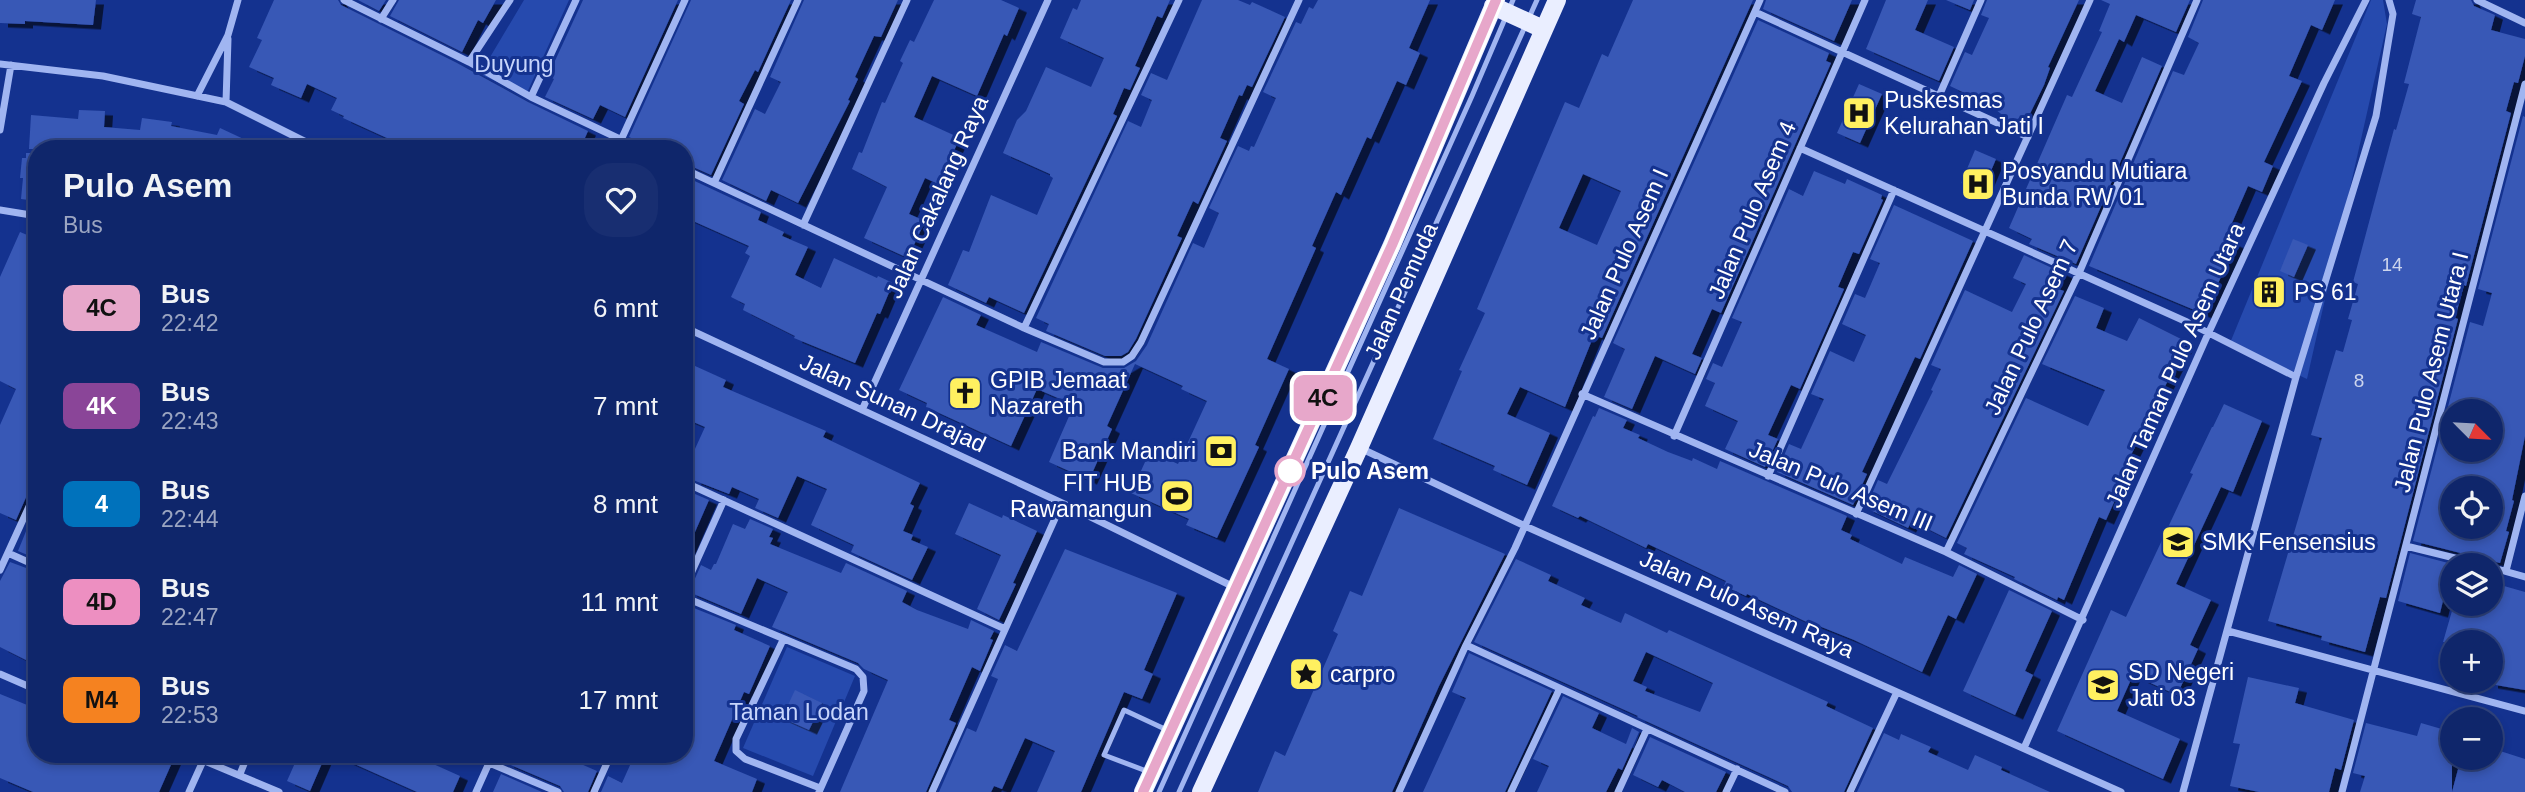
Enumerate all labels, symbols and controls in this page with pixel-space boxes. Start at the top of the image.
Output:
park label: Duyung [474,51,554,77]
place label: Puskesmas Kelurahan Jati I [1884,87,2044,139]
street label: Jalan Cakalang Raya [881,92,993,302]
hospital icon: Puskesmas Kelurahan Jati I [1840,94,1878,132]
street label: Jalan Pulo Asem 4 [1703,117,1801,303]
place label: Posyandu Mutiara Bunda RW 01 [2002,158,2188,210]
button: heart [584,163,658,237]
street label: Jalan Pulo Asem I [1575,165,1673,343]
hospital icon: Posyandu Mutiara Bunda RW 01 [1959,165,1997,203]
text: Pulo Asem [63,167,232,204]
text: Bus [63,212,103,238]
street label: Jalan Pemuda [1359,218,1443,363]
street label: Jalan Taman Pulo Asem Utara [2100,218,2250,511]
street label: Jalan Pulo Asem 7 [1979,235,2083,419]
street label: Jalan Pulo Asem Utara I [2389,249,2473,495]
house number: 14 [2381,254,2403,275]
building icon: PS 61 [2250,273,2288,311]
text: Bus [161,279,210,309]
place label: PS 61 [2294,279,2357,305]
text: 6 mnt [593,293,658,323]
text: 4C [86,294,117,321]
text: 22:42 [161,310,219,336]
street label: Jalan Sunan Drajad [796,349,990,457]
place label: GPIB Jemaat Nazareth [990,367,1127,419]
house number: 8 [2354,370,2364,391]
church icon: GPIB Jemaat Nazareth [946,374,984,412]
line badge: 4C [1292,375,1354,421]
text: Bus [161,377,210,407]
text: 4C [1308,384,1338,411]
text: 7 mnt [593,391,658,421]
text: 4K [86,392,117,419]
north arrow [2440,399,2502,462]
map controls [2440,399,2503,770]
text: 22:43 [161,408,219,434]
bank icon: Bank Mandiri [1202,432,1240,470]
street label: Jalan Pulo Asem III [1745,436,1937,536]
place label: Bank Mandiri [1062,438,1196,464]
marker: Pulo Asem [1275,456,1305,486]
place label: Pulo Asem [1311,458,1429,484]
place label: FIT HUB Rawamangun [1010,470,1152,522]
text: Bus [161,475,210,505]
button: locate [2440,476,2503,539]
sports icon: FIT HUB Rawamangun [1158,477,1196,515]
text: 8 mnt [593,489,658,519]
text: 4 [95,490,108,517]
text: 22:44 [161,506,219,532]
school or university icon: SMK Fensensius [2159,523,2197,561]
place label: SMK Fensensius [2202,529,2376,555]
street label: Jalan Pulo Asem Raya [1636,545,1858,663]
button: layers [2440,553,2503,616]
text: Bus [161,573,210,603]
text: 11 mnt [580,587,658,617]
text: 4D [86,588,117,615]
text: 22:47 [161,604,219,630]
button: + [2440,630,2503,693]
place icon: carpro [1287,655,1325,693]
place label: SD Negeri Jati 03 [2128,659,2234,711]
place label: carpro [1330,661,1395,687]
school or university icon: SD Negeri Jati 03 [2084,666,2122,704]
text: Bus [161,671,210,701]
text: 17 mnt [579,685,658,715]
text: M4 [85,686,118,713]
park label: Taman Lodan [729,699,869,725]
text: 22:53 [161,702,219,728]
button: − [2440,707,2503,770]

